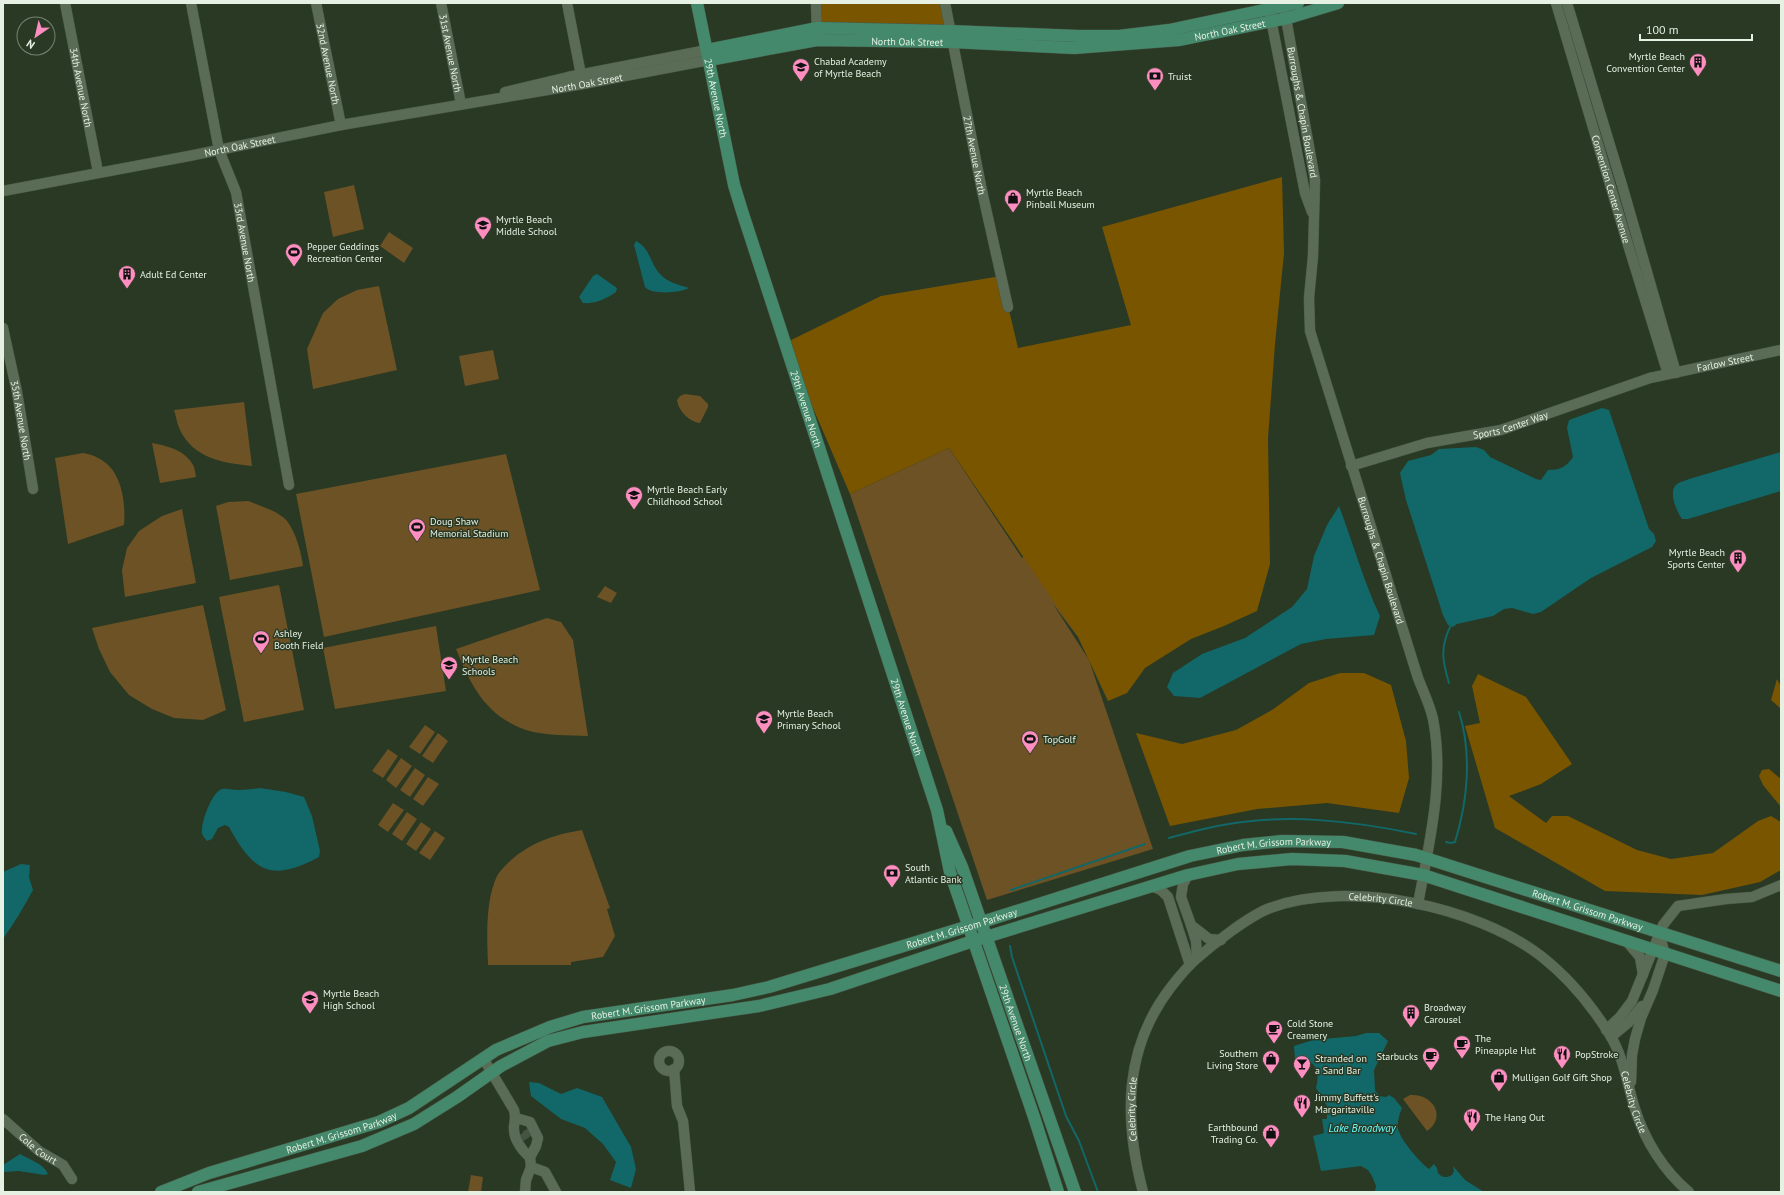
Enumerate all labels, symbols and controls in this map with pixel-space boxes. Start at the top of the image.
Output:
street label: 31st Avenue North [437,13,465,93]
north arrow [16,16,56,56]
street label: North Oak Street [1193,16,1267,43]
scale bar [1640,16,1752,42]
street label: 32nd Avenue North [314,22,343,106]
text: 100 m [1646,22,1679,37]
street label: North Oak Street [871,34,944,48]
text: N [23,36,37,52]
street label: Burroughs & Chapin Boulevard [1285,46,1321,179]
street label: 34th Avenue North [67,47,96,128]
place label: Myrtle Beach Convention Center [1606,50,1686,75]
building icon: Myrtle Beach Convention Center [1688,52,1708,77]
place label: Chabad Academy of Myrtle Beach [814,55,887,80]
street label: 29th Avenue North [702,57,731,139]
school or university icon: Chabad Academy of Myrtle Beach [791,57,811,82]
bank icon: Truist [1145,66,1165,91]
street label: North Oak Street [551,70,624,96]
place label: Truist [1168,70,1192,83]
street label: 27th Avenue North [961,114,989,196]
street label: North Oak Street [203,132,277,159]
street label: Convention Center Avenue [1589,133,1634,245]
place label: Myrtle Beach Pinball Museum [1026,186,1095,211]
shop icon: Myrtle Beach Pinball Museum [1003,188,1023,213]
street label: 33rd Avenue North [232,201,259,283]
place label: Myrtle Beach Middle School [496,213,557,238]
school or university icon: Myrtle Beach Middle School [473,215,493,240]
place label: Pepper Geddings Recreation Center [307,240,383,265]
sports icon: Pepper Geddings Recreation Center [284,242,304,267]
building icon: Adult Ed Center [117,264,137,289]
place label: Adult Ed Center [140,268,207,281]
street label: Farlow Street [1696,350,1755,374]
street label: 29th Avenue North [788,368,825,449]
street label: 35th Avenue North [8,379,35,461]
street label: Sports Center Way [1472,407,1550,441]
place label: Myrtle Beach Early Childhood School [647,483,727,508]
school or university icon: Myrtle Beach Early Childhood School [624,485,644,510]
street label: Burroughs & Chapin Boulevard [1355,495,1407,626]
place label: Doug Shaw Memorial Stadium [430,515,508,540]
sports icon: Doug Shaw Memorial Stadium [407,517,427,542]
place label: Myrtle Beach Sports Center [1667,546,1726,571]
building icon: Myrtle Beach Sports Center [1728,548,1748,573]
place label: Ashley Booth Field [274,627,323,652]
sports icon: Ashley Booth Field [251,629,271,654]
place label: Myrtle Beach Schools [462,653,518,678]
school or university icon: Myrtle Beach Schools [439,655,459,680]
street label: 29th Avenue North [888,677,925,757]
place label: Myrtle Beach Primary School [777,707,841,732]
school or university icon: Myrtle Beach Primary School [754,709,774,734]
sports icon: TopGolf [1020,729,1040,754]
place label: TopGolf [1043,733,1076,746]
street label: Robert M. Grissom Parkway [1215,834,1331,857]
place label: South Atlantic Bank [905,861,962,886]
bank icon: South Atlantic Bank [882,863,902,888]
street label: Robert M. Grissom Parkway [1531,886,1645,933]
street label: Celebrity Circle [1348,890,1414,909]
street label: Robert M. Grissom Parkway [905,905,1019,951]
street label: 29th Avenue North [997,982,1035,1063]
place label: Myrtle Beach High School [323,987,379,1012]
school or university icon: Myrtle Beach High School [300,989,320,1014]
street label: Robert M. Grissom Parkway [590,993,707,1022]
place label: Broadway Carousel [1424,1001,1466,1026]
building icon: Broadway Carousel [1401,1003,1421,1028]
place label: Cold Stone Creamery [1287,1017,1333,1042]
cafe icon: Cold Stone Creamery [1264,1019,1284,1044]
place label: The Pineapple Hut [1475,1032,1536,1057]
cafe icon: The Pineapple Hut [1452,1034,1472,1059]
restaurant icon: PopStroke [1552,1044,1572,1069]
cafe icon: Starbucks [1421,1046,1441,1071]
place label: Southern Living Store [1207,1047,1258,1072]
place label: PopStroke [1575,1048,1618,1061]
shop icon: Southern Living Store [1261,1049,1281,1074]
place label: Starbucks [1377,1050,1418,1063]
place label: Stranded on a Sand Bar [1315,1052,1367,1077]
bar icon: Stranded on a Sand Bar [1292,1054,1312,1079]
shop icon: Mulligan Golf Gift Shop [1489,1067,1509,1092]
street label: Celebrity Circle [1618,1069,1650,1135]
place label: Mulligan Golf Gift Shop [1512,1071,1612,1084]
street label: Celebrity Circle [1124,1076,1139,1142]
place label: Jimmy Buffett's Margaritaville [1314,1091,1379,1116]
restaurant icon: Jimmy Buffett's Margaritaville [1292,1093,1312,1118]
restaurant icon: The Hang Out [1462,1107,1482,1132]
street label: Robert M. Grissom Parkway [284,1108,399,1156]
place label: The Hang Out [1485,1111,1545,1124]
place label: Earthbound Trading Co. [1208,1121,1258,1146]
water label: Lake Broadway [1329,1121,1397,1135]
shop icon: Earthbound Trading Co. [1261,1123,1281,1148]
street label: Cole Court [16,1130,60,1167]

